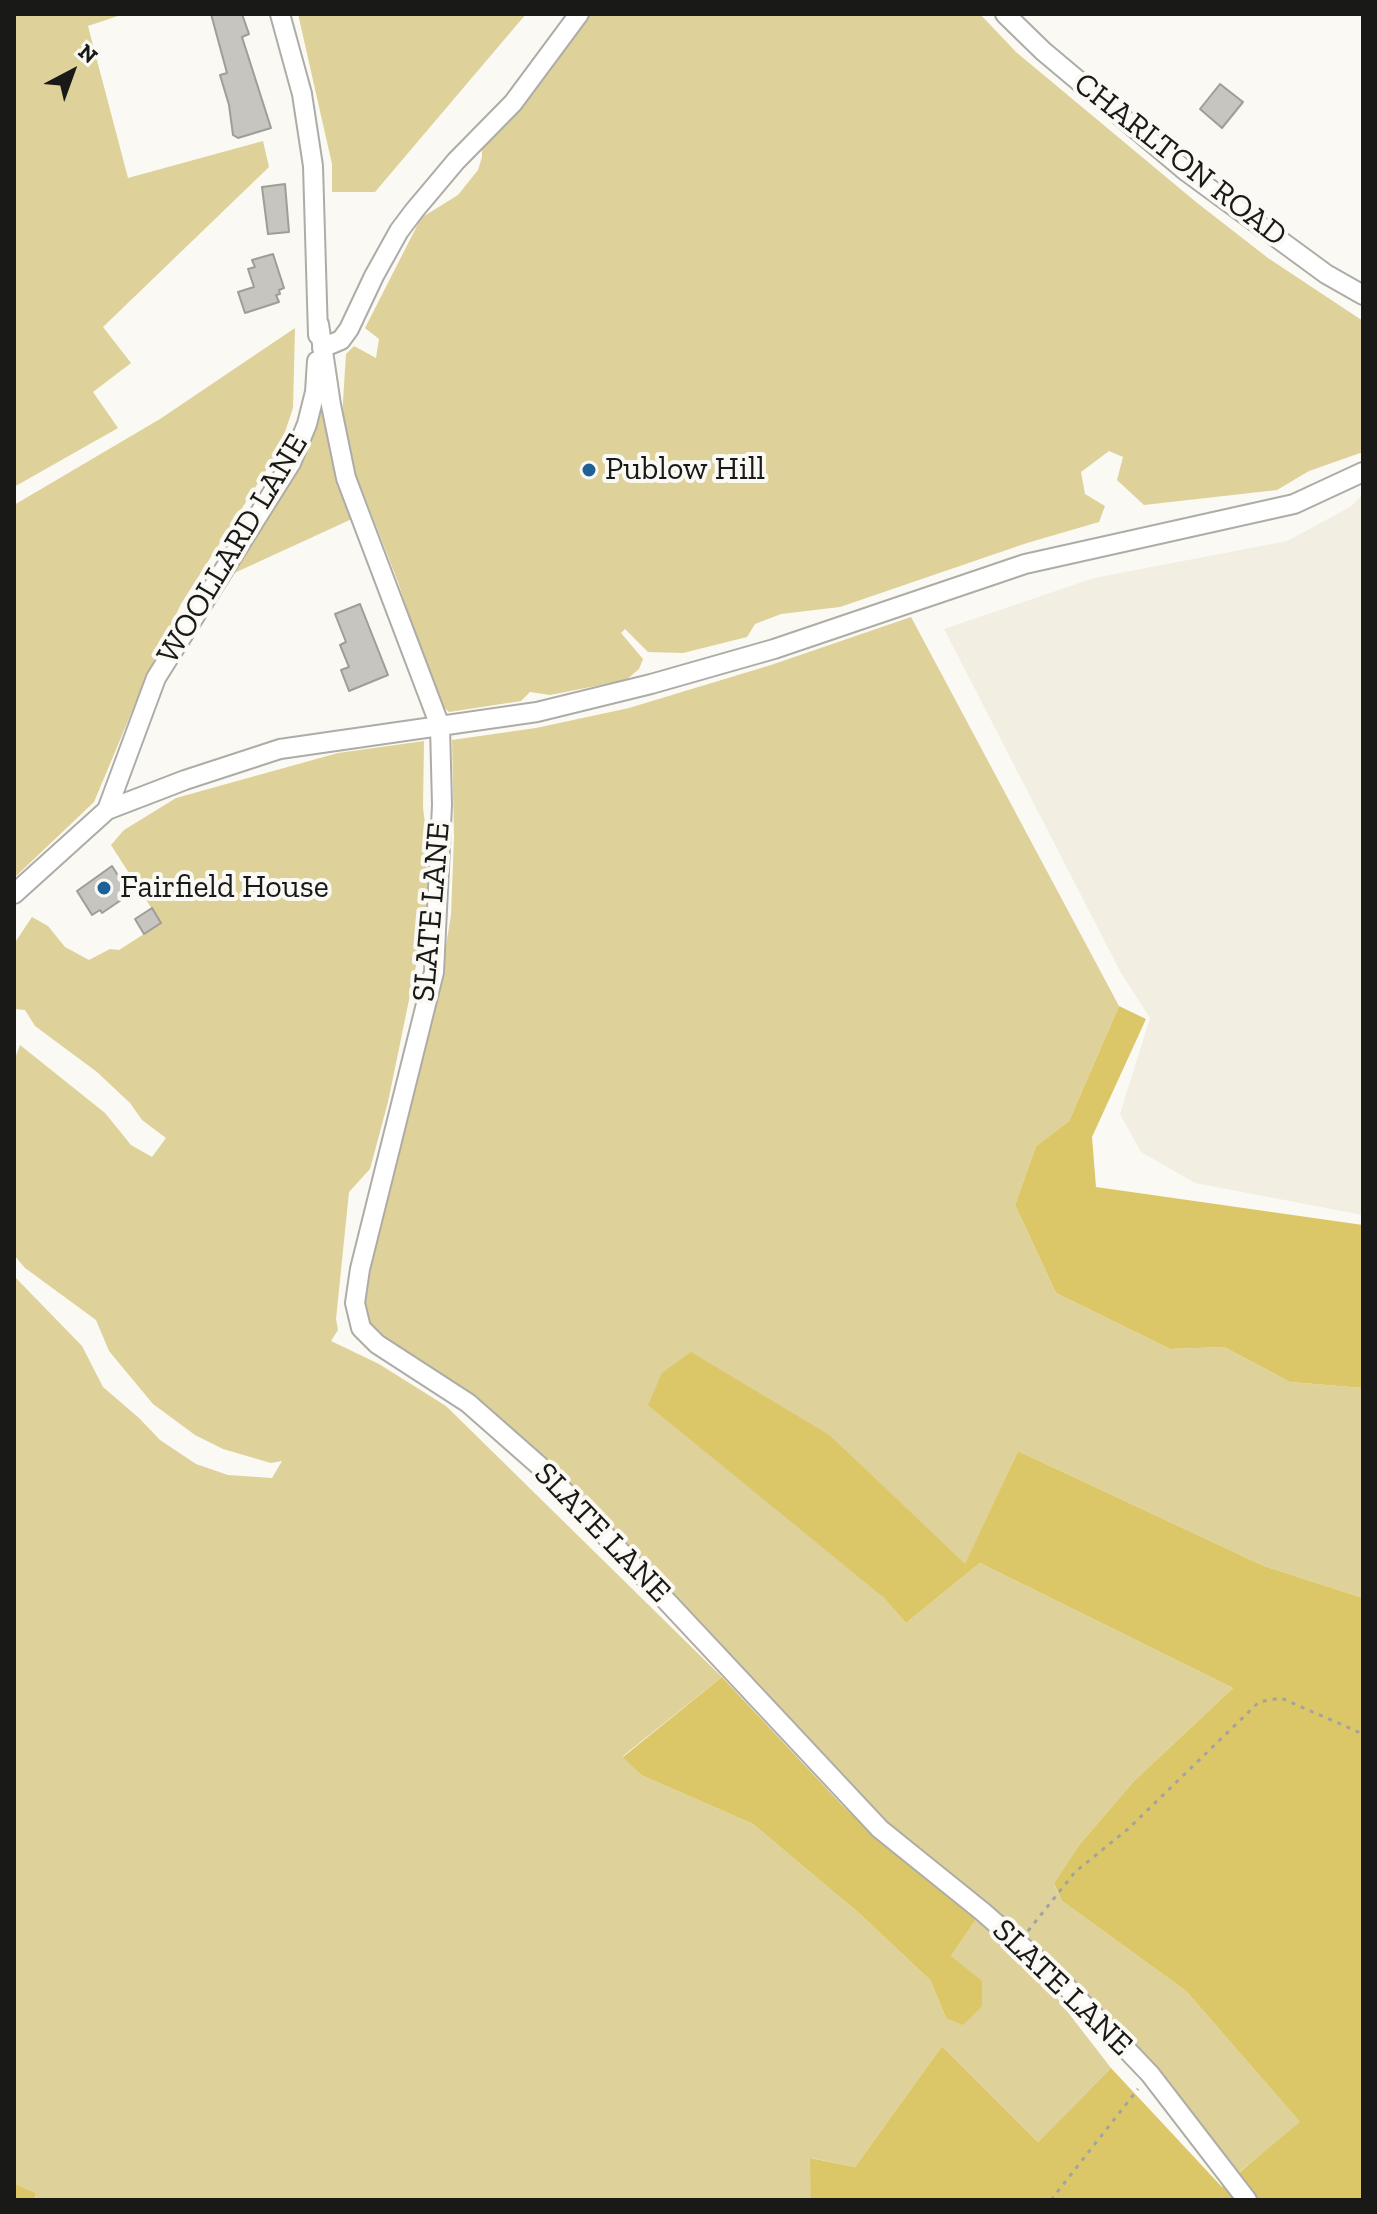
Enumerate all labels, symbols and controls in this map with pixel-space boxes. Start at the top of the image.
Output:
north arrow [32,32,112,112]
text: N [73,38,103,69]
street label: CHARLTON ROAD [1066,65,1294,255]
street label: WOOLLARD LANE [149,427,317,671]
place label: Publow Hill [605,451,765,489]
marker: Publow Hill [580,461,598,479]
street label: SLATE LANE [405,821,459,1003]
place label: Fairfield House [120,869,329,907]
marker: Fairfield House [95,879,113,897]
street label: SLATE LANE [526,1455,678,1611]
street label: SLATE LANE [984,1912,1140,2064]

